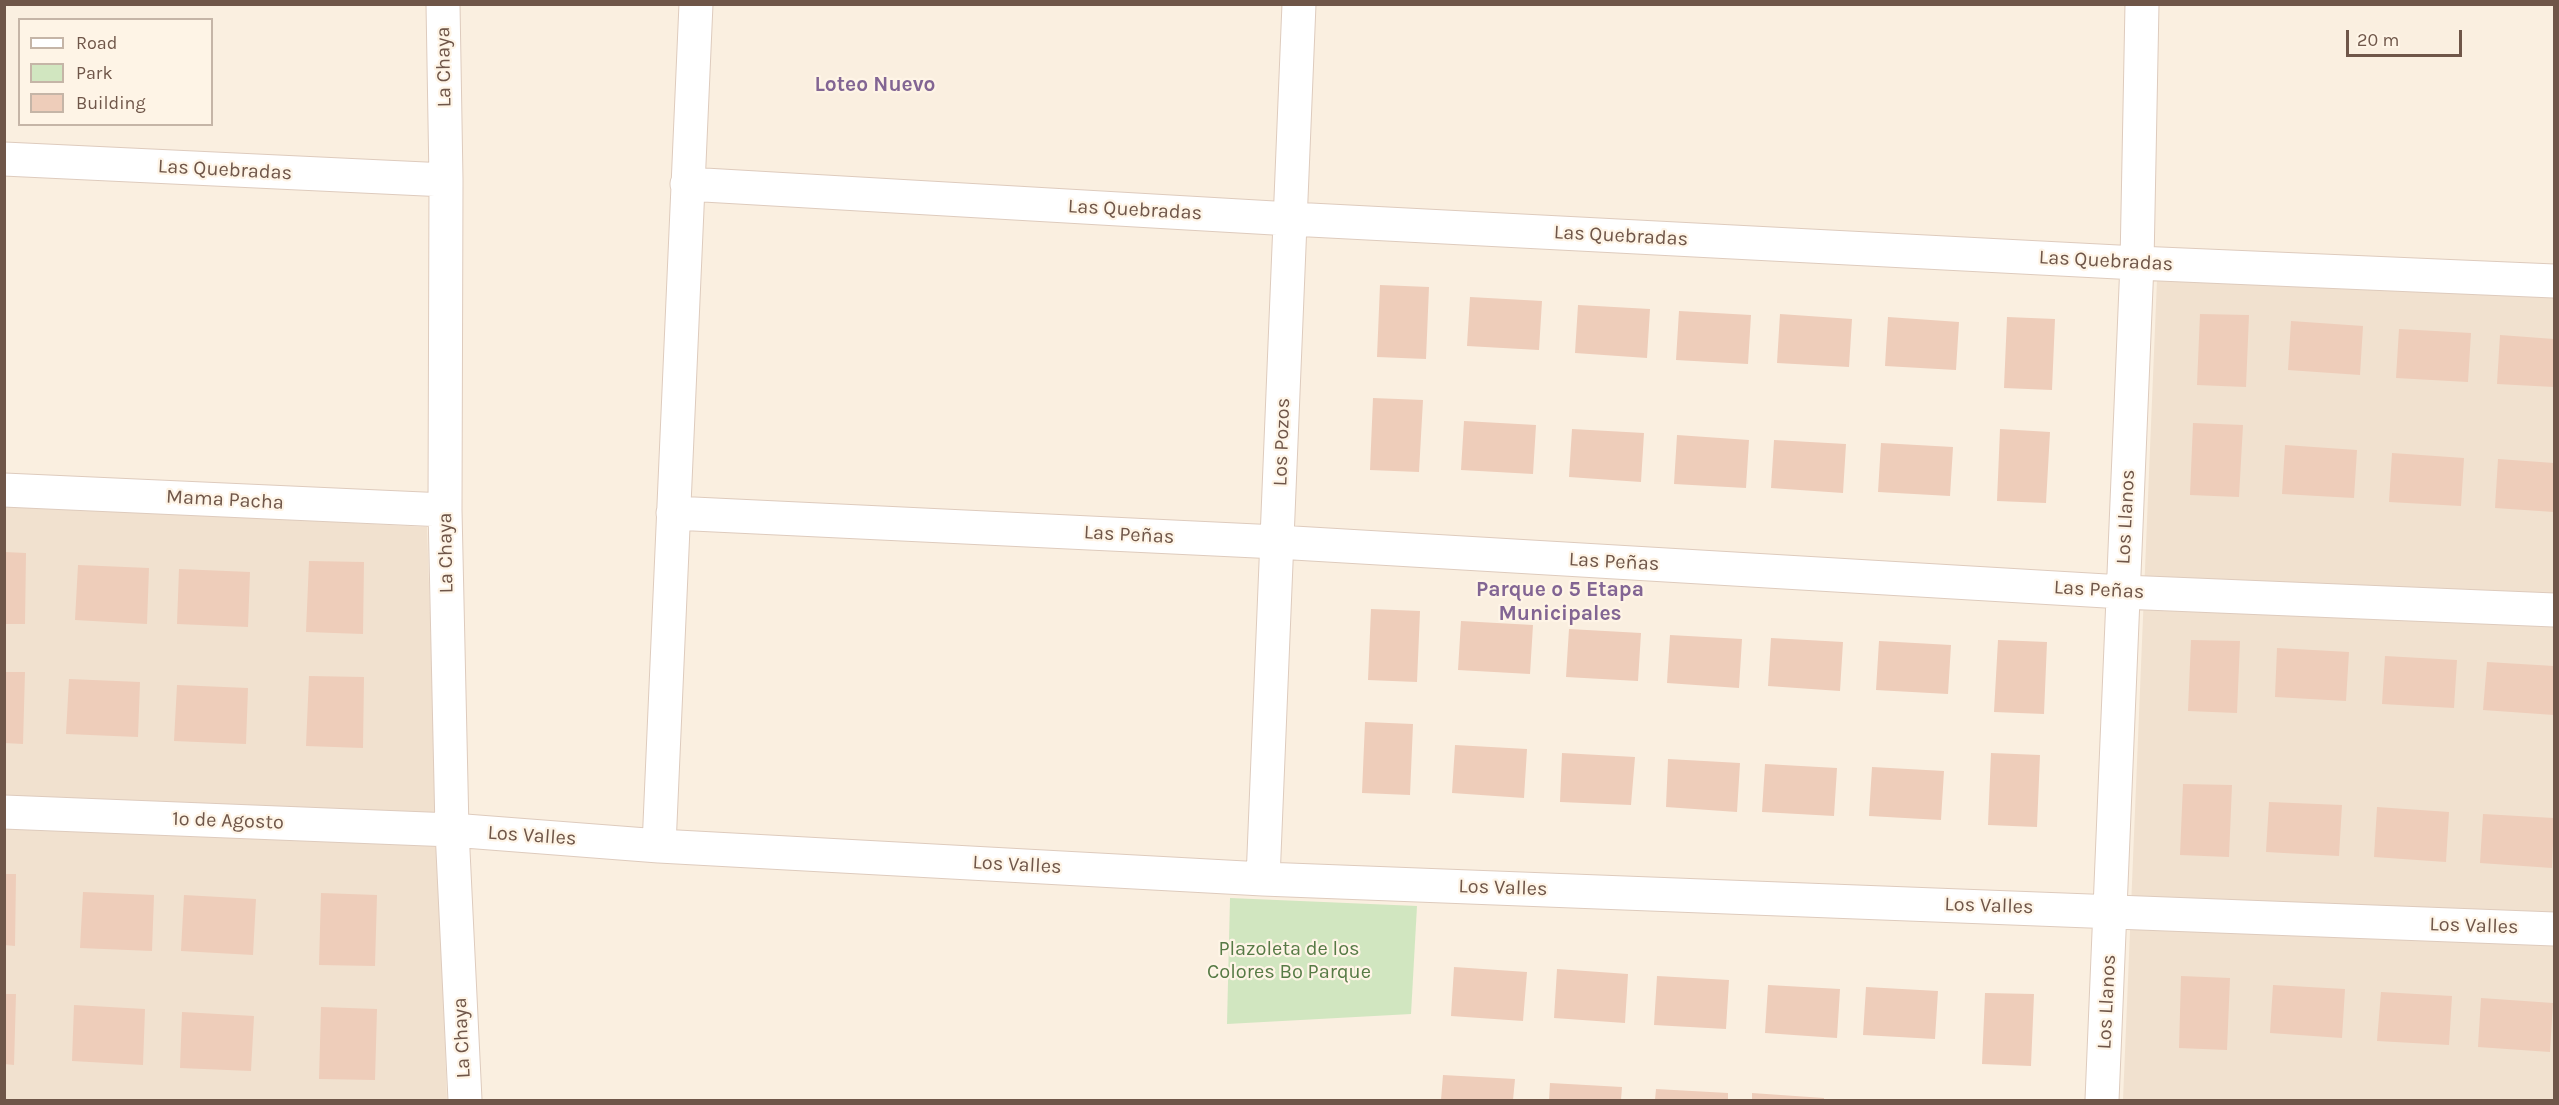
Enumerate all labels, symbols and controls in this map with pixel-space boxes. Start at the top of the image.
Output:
legend [18,18,213,126]
scale bar [2349,18,2464,56]
street label: La Chaya [431,26,457,108]
text: 20 m [2357,29,2399,51]
text: Road [76,32,117,54]
text: Park [76,62,113,84]
district label: Loteo Nuevo [814,72,936,98]
text: Building [76,92,146,114]
street label: Las Quebradas [157,154,293,186]
street label: Las Quebradas [1067,194,1203,226]
street label: Las Quebradas [1553,220,1689,252]
street label: Las Quebradas [2038,245,2174,277]
street label: Los Pozos [1268,397,1296,487]
street label: Los Llanos [2112,469,2140,565]
street label: Mama Pacha [166,485,284,515]
street label: La Chaya [433,512,459,594]
street label: Las Peñas [1083,521,1175,549]
street label: Las Peñas [1568,548,1660,576]
street label: Las Peñas [2053,576,2145,604]
district label: Parque o 5 Etapa Municipales [1476,577,1644,627]
street label: 1º de Agosto [172,807,284,835]
street label: Los Valles [487,821,577,851]
street label: Los Valles [972,851,1062,879]
street label: Los Valles [1458,874,1548,902]
street label: Los Valles [1944,892,2034,920]
street label: Los Valles [2429,912,2519,940]
park label: Plazoleta de los Colores Bº Parque [1207,937,1371,984]
street label: Los Llanos [2093,954,2121,1050]
street label: La Chaya [448,997,476,1079]

